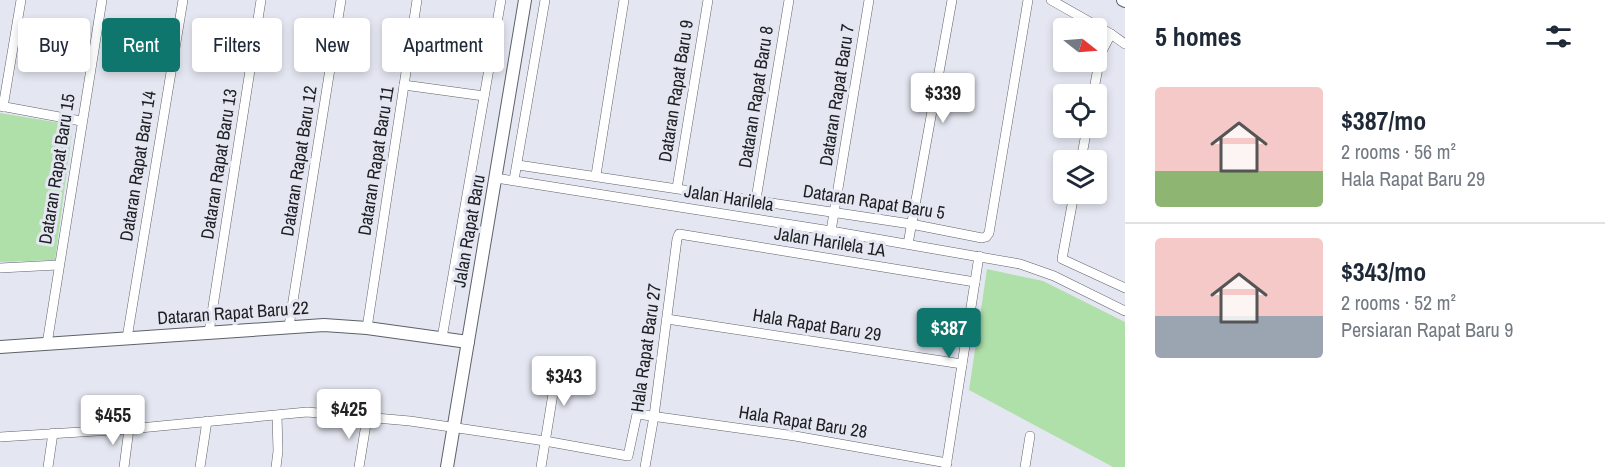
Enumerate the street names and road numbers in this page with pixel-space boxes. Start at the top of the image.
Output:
street label: Dataran Rapat Baru 9 [652,18,699,164]
street label: Dataran Rapat Baru 7 [813,22,860,168]
street label: Dataran Rapat Baru 8 [732,24,779,170]
street label: Dataran Rapat Baru 12 [274,84,323,238]
street label: Dataran Rapat Baru 11 [351,84,400,237]
street label: Dataran Rapat Baru 13 [194,87,243,241]
street label: Dataran Rapat Baru 14 [113,89,162,243]
street label: Dataran Rapat Baru 15 [32,92,81,246]
street label: Jalan Rapat Baru [446,173,491,289]
street label: Jalan Harilela [683,178,776,217]
street label: Dataran Rapat Baru 5 [801,178,947,225]
street label: Jalan Harilela 1A [773,220,888,263]
street label: Hala Rapat Baru 27 [624,282,667,414]
street label: Dataran Rapat Baru 22 [156,295,310,330]
street label: Hala Rapat Baru 29 [751,302,883,347]
street label: Hala Rapat Baru 28 [737,399,869,444]

